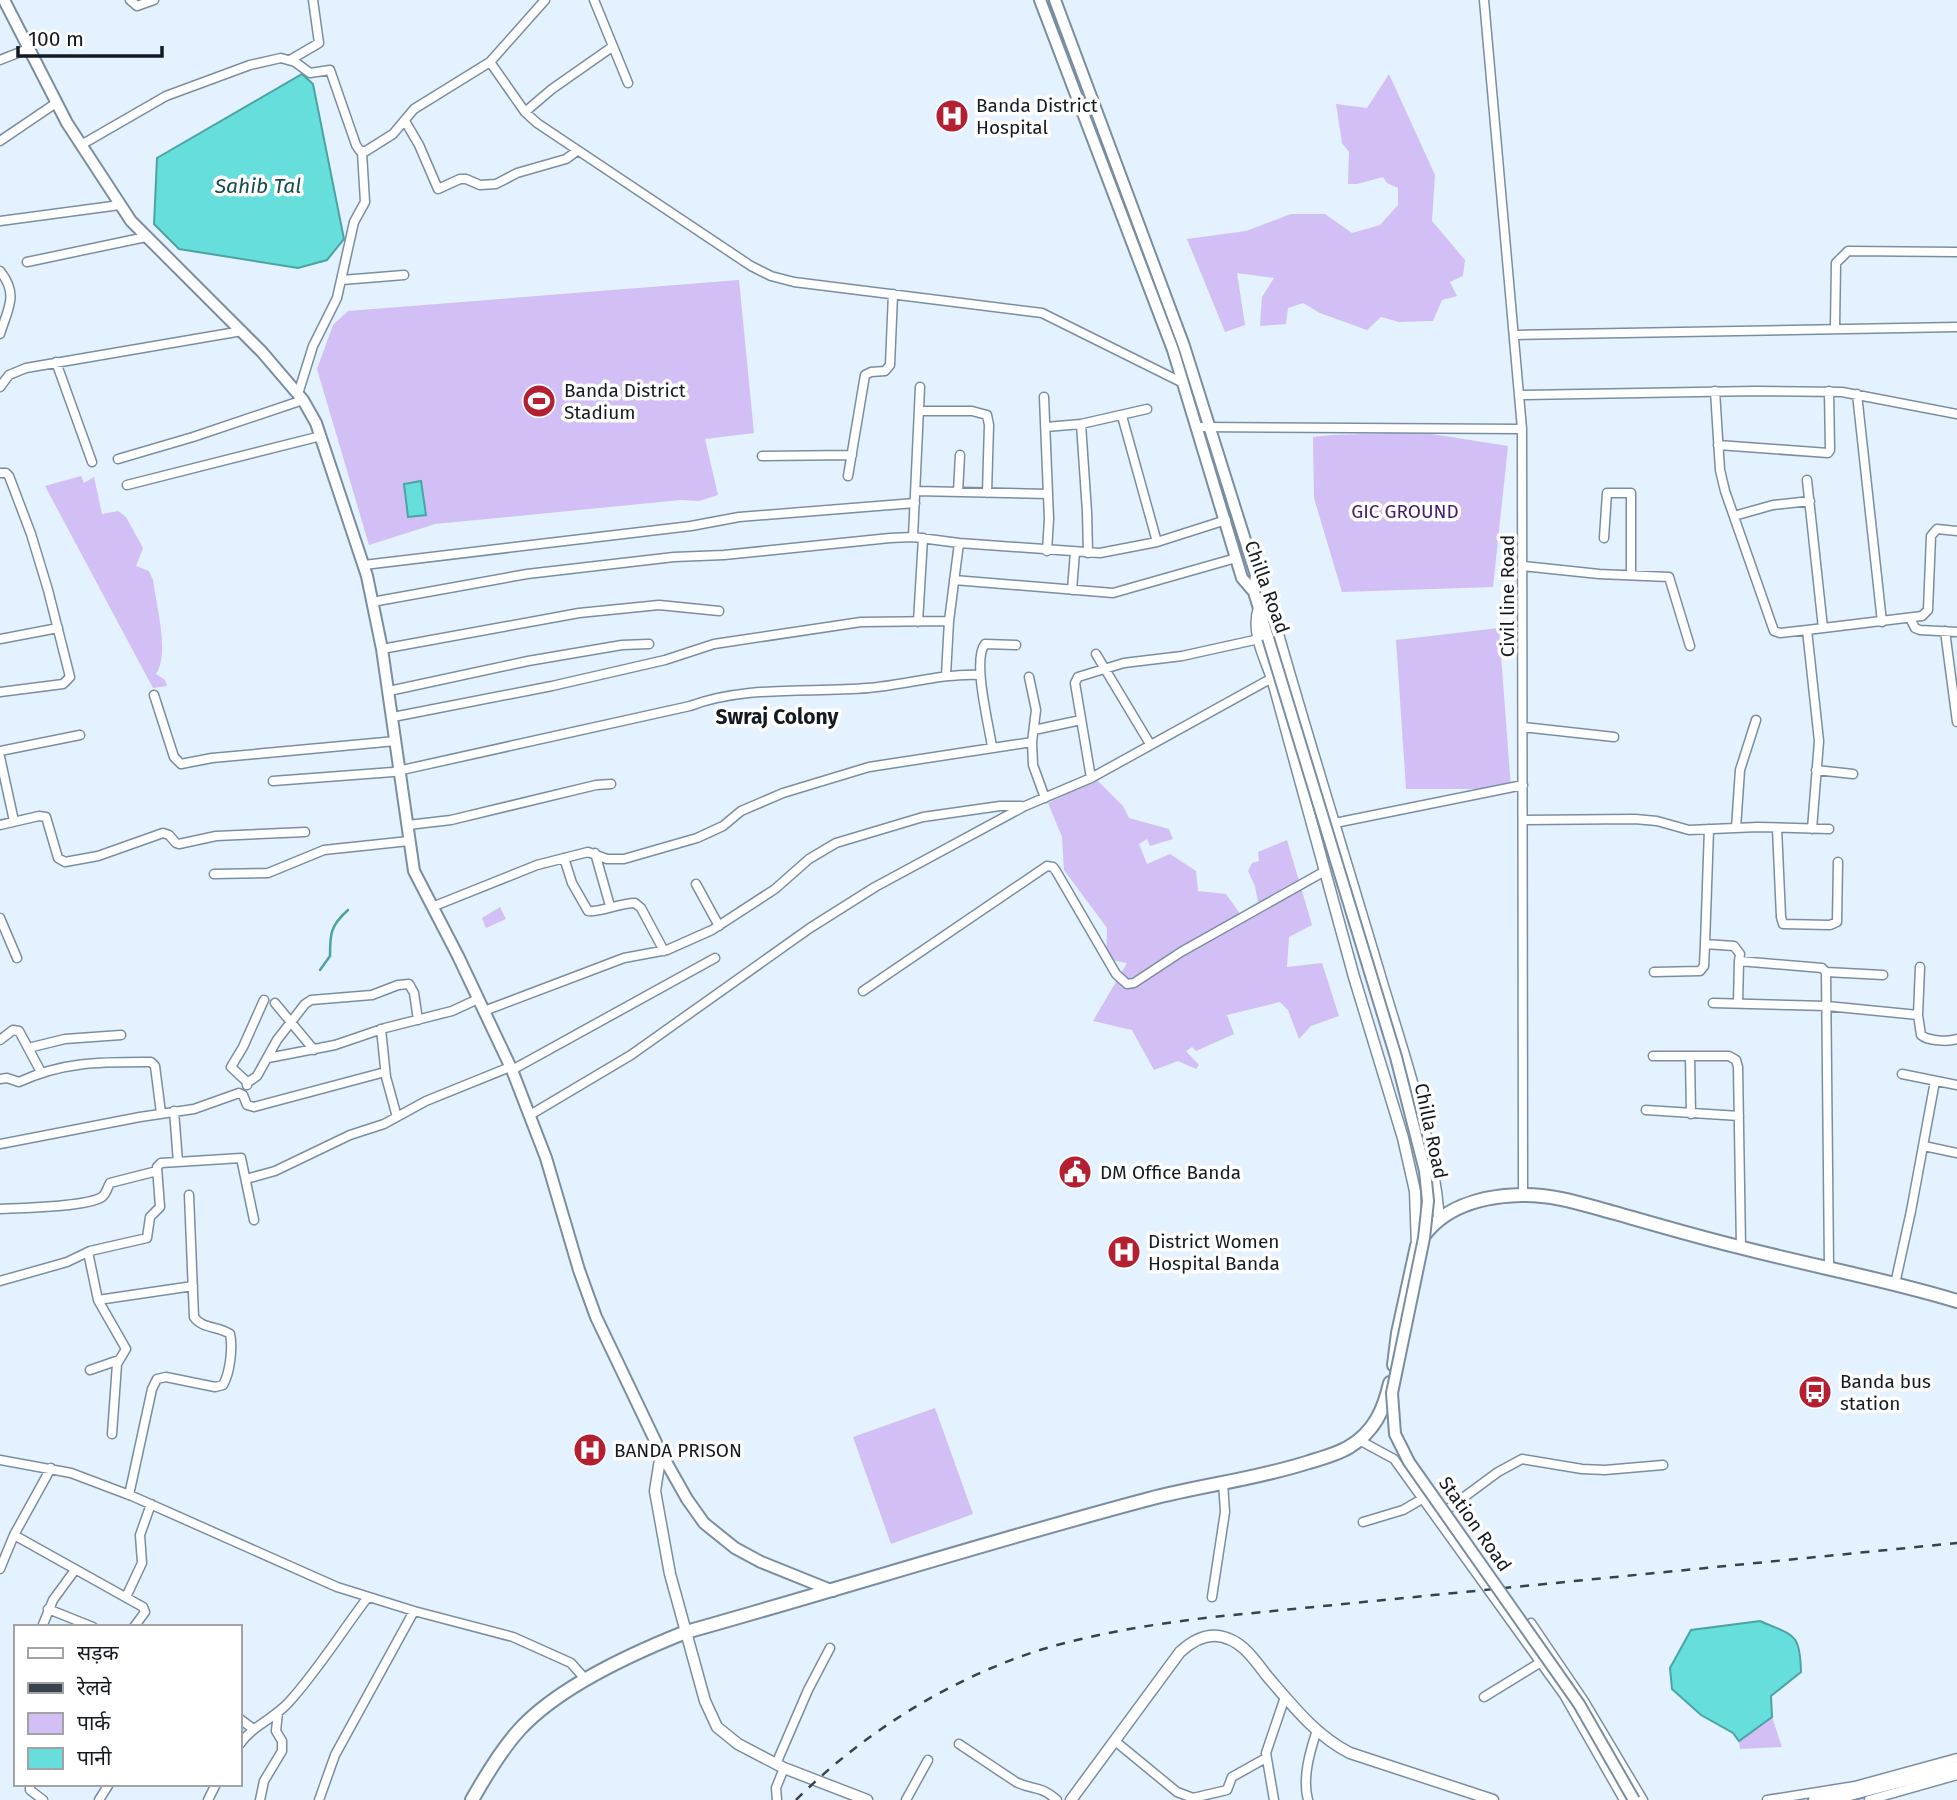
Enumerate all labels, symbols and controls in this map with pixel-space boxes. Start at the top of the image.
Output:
scale bar [18,14,161,58]
text: 100 m [28,26,84,52]
place label: Banda District Hospital [976,94,1098,139]
hospital icon: Banda District Hospital [933,97,971,135]
water label: Sahib Tal [214,173,301,199]
place label: Banda District Stadium [564,379,686,424]
sports icon: Banda District Stadium [520,382,558,420]
park label: GIC GROUND [1351,500,1459,523]
street label: Civil line Road [1496,535,1519,657]
street label: Chilla Road [1240,537,1294,637]
district label: Swraj Colony [716,704,839,730]
street label: Chilla Road [1410,1081,1452,1181]
public building icon: DM Office Banda [1056,1153,1094,1191]
place label: DM Office Banda [1100,1161,1241,1184]
place label: District Women Hospital Banda [1148,1230,1280,1275]
hospital icon: District Women Hospital Banda [1105,1233,1143,1271]
place label: Banda bus station [1840,1370,1931,1415]
bus stop icon: Banda bus station [1796,1373,1834,1411]
hospital icon: BANDA PRISON [571,1431,609,1469]
place label: BANDA PRISON [614,1439,742,1462]
street label: Station Road [1434,1472,1516,1576]
legend [14,1625,242,1786]
text: सड़क [77,1640,119,1666]
text: रेलवे [76,1675,112,1701]
text: पार्क [77,1710,111,1736]
text: पानी [77,1745,112,1771]

